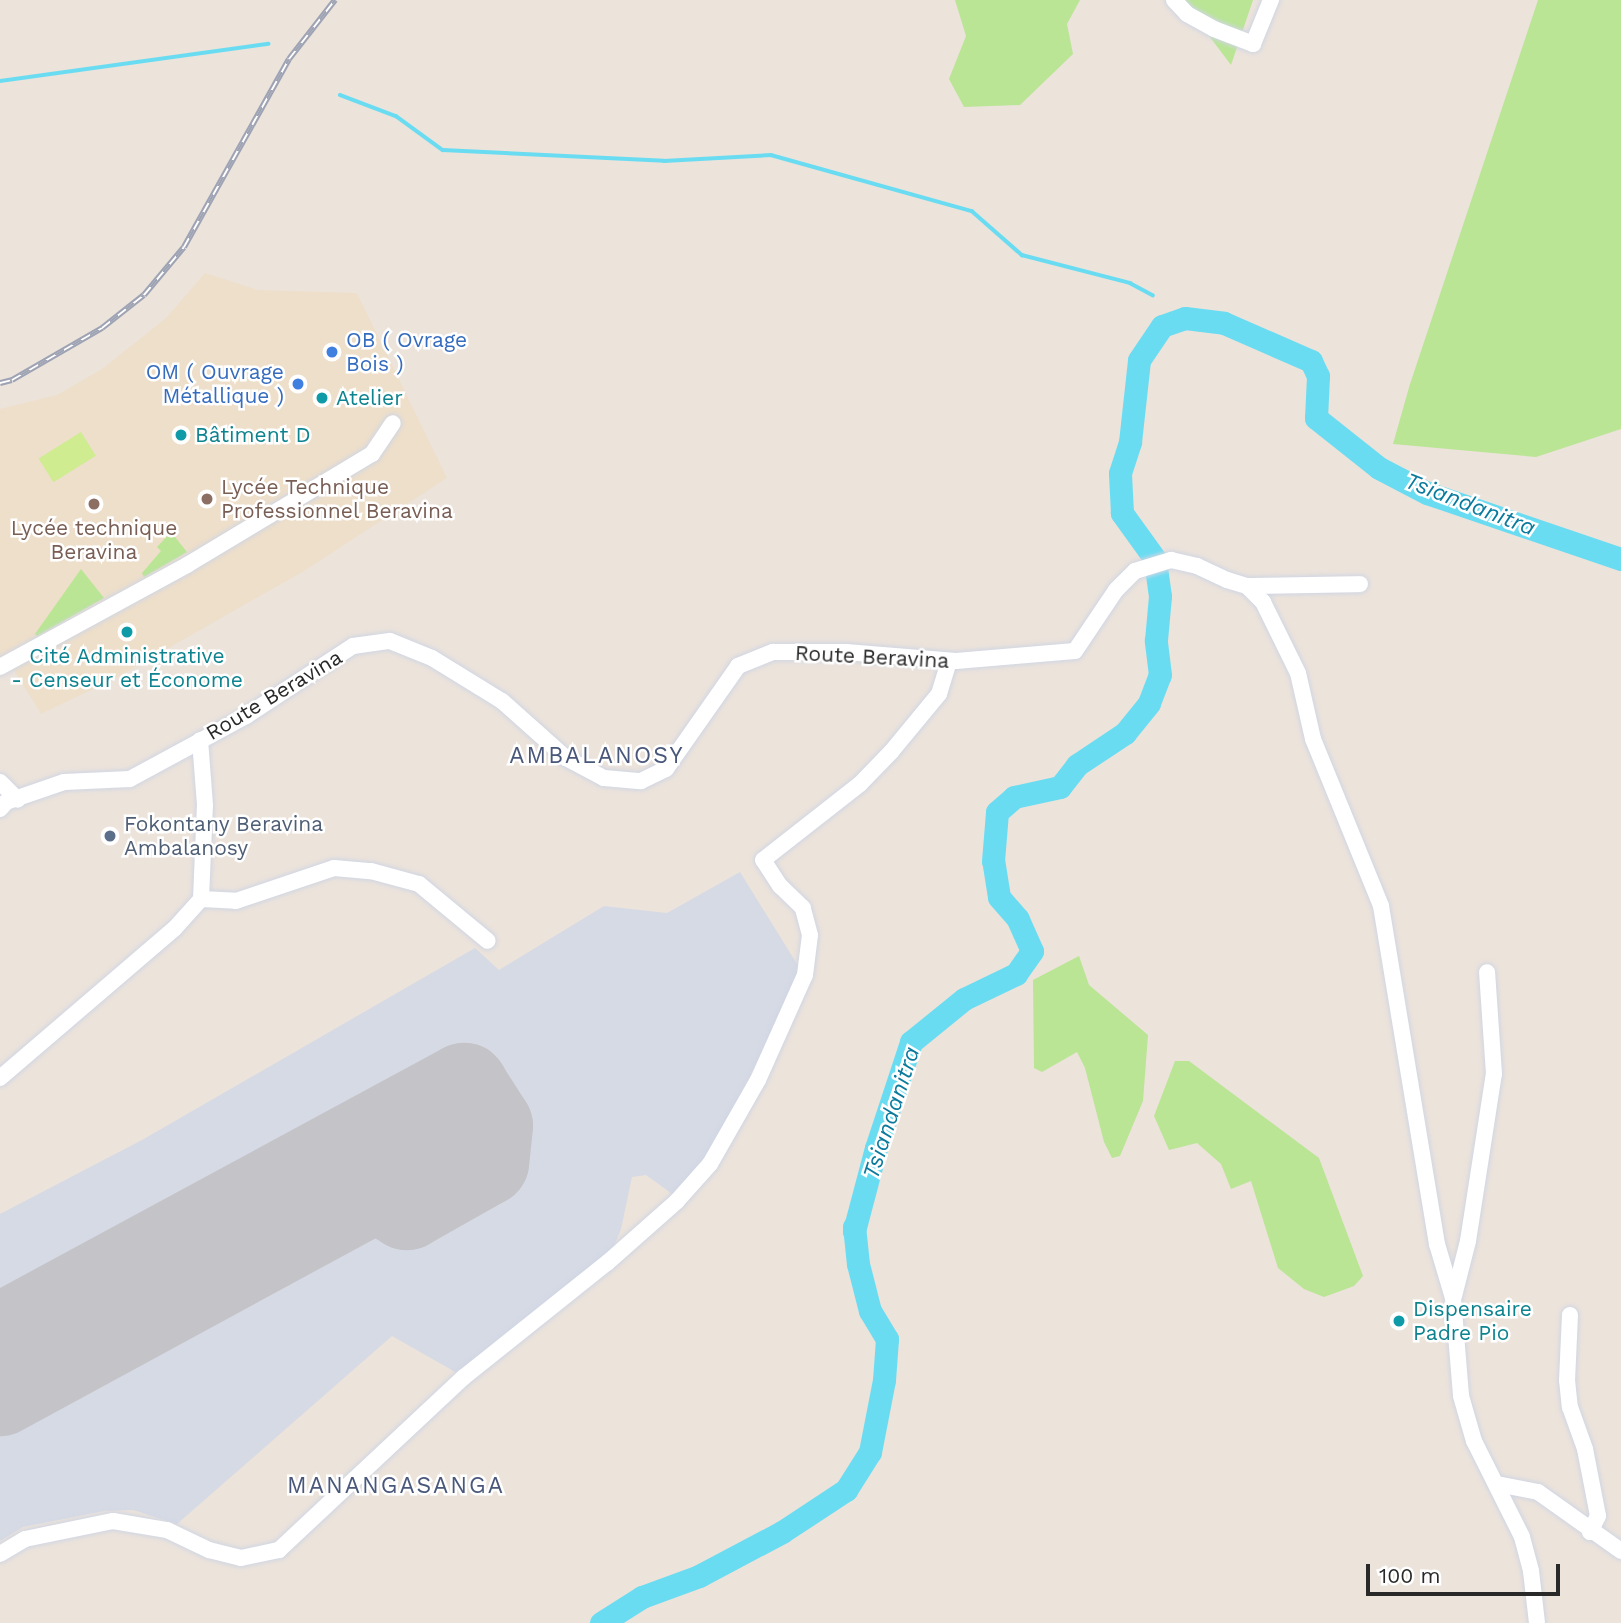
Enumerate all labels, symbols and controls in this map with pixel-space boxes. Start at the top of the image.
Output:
place label: OB ( Ovrage Bois ) [346,327,467,377]
marker: OB ( Ovrage Bois ) [324,344,340,360]
place label: OM ( Ouvrage Métallique ) [146,359,284,409]
marker: OM ( Ouvrage Métallique ) [290,376,306,392]
place label: Atelier [336,385,403,411]
marker: Atelier [314,390,330,406]
place label: Bâtiment D [195,422,311,448]
marker: Bâtiment D [173,427,189,443]
water label: Tsiandanitra [1401,468,1539,542]
place label: Lycée Technique Professionnel Beravina [221,474,454,524]
marker: Lycée Technique Professionnel Beravina [199,491,215,507]
marker: Lycée technique Beravina [86,496,102,512]
place label: Lycée technique Beravina [10,515,178,565]
marker: Cité Administrative - Censeur et Économe [119,624,135,640]
street label: Route Beravina [794,640,950,674]
place label: Cité Administrative - Censeur et Économe [11,643,243,693]
street label: Route Beravina [201,644,347,746]
district label: AMBALANOSY [511,742,683,770]
place label: Fokontany Beravina Ambalanosy [124,811,324,861]
marker: Fokontany Beravina Ambalanosy [102,828,118,844]
water label: Tsiandanitra [858,1043,926,1183]
place label: Dispensaire Padre Pio [1413,1296,1532,1346]
marker: Dispensaire Padre Pio [1391,1313,1407,1329]
district label: MANANGASANGA [289,1472,503,1500]
scale bar [1369,1550,1563,1594]
text: 100 m [1379,1563,1441,1588]

